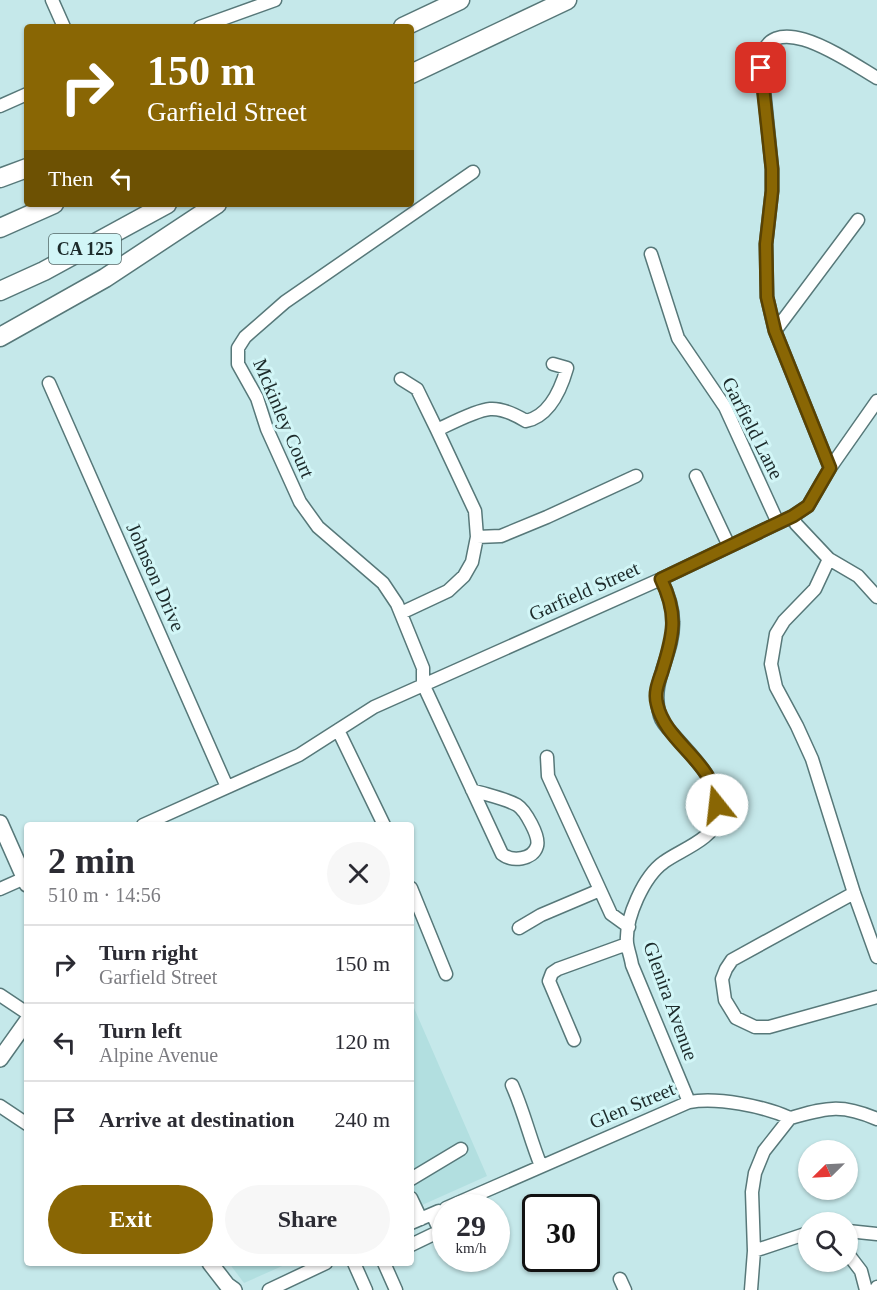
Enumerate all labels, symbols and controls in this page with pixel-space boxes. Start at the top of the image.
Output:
pin [735,42,786,93]
icon: right [48,48,126,126]
text: 150 m [147,48,256,94]
icon: arrive [744,51,777,84]
text: Garfield Street [147,97,307,127]
icon: left [105,162,138,195]
text: Then [48,166,93,191]
road number: CA 125 [49,234,121,264]
street label: Mckinley Court [248,355,319,482]
street label: Garfield Lane [718,373,788,483]
street label: Johnson Drive [122,519,190,635]
street label: Garfield Street [525,557,643,625]
position arrow [685,773,749,837]
text: 2 min [48,841,135,881]
button: close [327,842,390,905]
text: 510 m · 14:56 [48,884,161,906]
street label: Glenira Avenue [639,939,703,1063]
text: Turn right [99,940,198,965]
icon: right [48,948,81,981]
text: 150 m [334,951,390,976]
text: Garfield Street [99,966,217,988]
text: Turn left [99,1018,182,1043]
icon: left [48,1026,81,1059]
text: 120 m [334,1029,390,1054]
text: Alpine Avenue [99,1044,218,1066]
street label: Glen Street [586,1077,678,1133]
icon: arrive [48,1104,81,1137]
text: Arrive at destination [99,1107,295,1132]
text: 240 m [334,1107,390,1132]
north arrow [798,1140,858,1200]
map controls [798,1140,858,1272]
button: Exit [48,1185,213,1254]
button: Share [225,1185,390,1254]
speed limit sign: 30 [522,1194,600,1272]
text: 29 [456,1209,486,1242]
button: search [798,1212,858,1272]
text: km/h [456,1240,486,1256]

